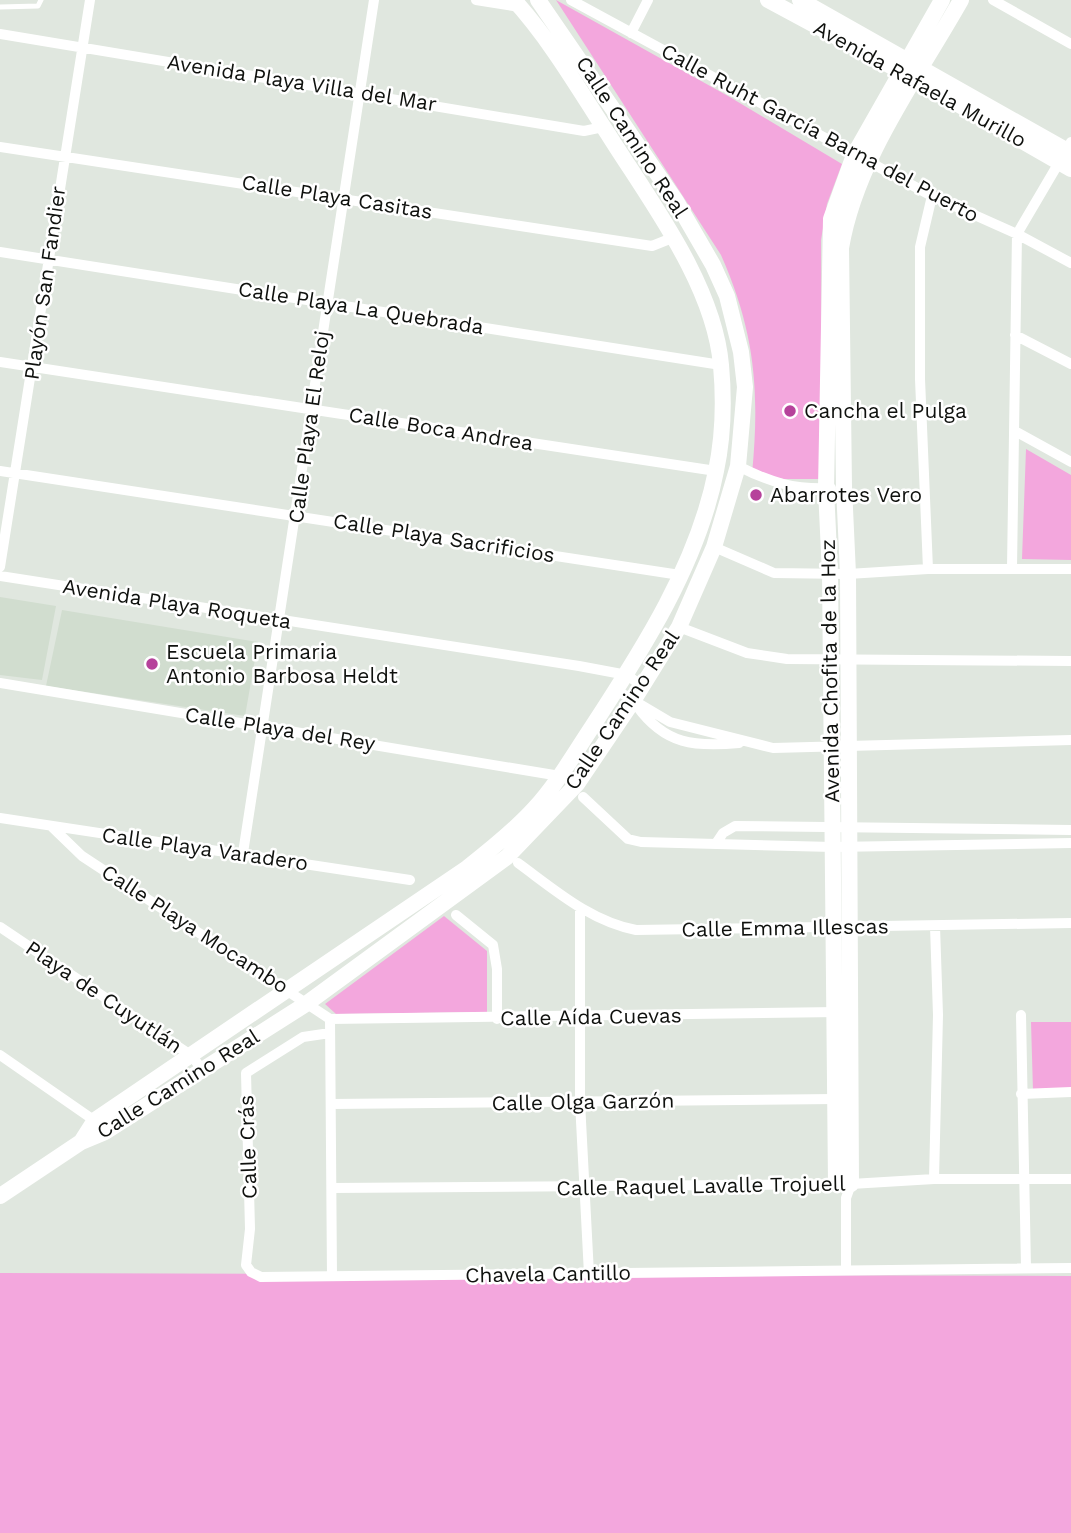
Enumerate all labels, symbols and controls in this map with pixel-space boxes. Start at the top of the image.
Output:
street label: Avenida Rafaela Murillo [810,15,1031,152]
street label: Calle Ruht García Barna del Puerto [657,38,983,227]
street label: Avenida Playa Villa del Mar [166,49,439,116]
street label: Calle Camino Real [571,51,694,222]
street label: Calle Playa Casitas [240,169,434,224]
street label: Playón San Fandier [19,184,71,381]
street label: Calle Playa La Quebrada [236,276,486,339]
street label: Calle Playa El Reloj [283,329,334,525]
place label: Cancha el Pulga [804,398,967,423]
street label: Calle Boca Andrea [347,402,535,455]
marker: Cancha el Pulga [782,403,798,419]
place label: Abarrotes Vero [770,482,922,507]
marker: Abarrotes Vero [748,487,764,503]
street label: Calle Playa Sacrificios [332,508,557,567]
street label: Avenida Chofita de la Hoz [815,539,844,803]
street label: Avenida Playa Roqueta [61,573,293,634]
street label: Calle Camino Real [559,625,685,794]
place label: Escuela Primaria Antonio Barbosa Heldt [166,639,398,688]
marker: Escuela Primaria Antonio Barbosa Heldt [144,656,160,672]
street label: Calle Playa del Rey [183,701,377,756]
street label: Calle Playa Varadero [100,822,310,875]
street label: Calle Playa Mocambo [97,859,293,998]
street label: Calle Emma Illescas [681,913,889,942]
street label: Playa de Cuyutlán [21,935,187,1058]
street label: Calle Aída Cuevas [500,1002,682,1031]
street label: Calle Camino Real [92,1023,264,1144]
street label: Calle Olga Garzón [491,1087,675,1116]
street label: Calle Crás [233,1095,262,1199]
street label: Calle Raquel Lavalle Trojuell [556,1170,846,1201]
street label: Chavela Cantillo [465,1260,631,1287]

